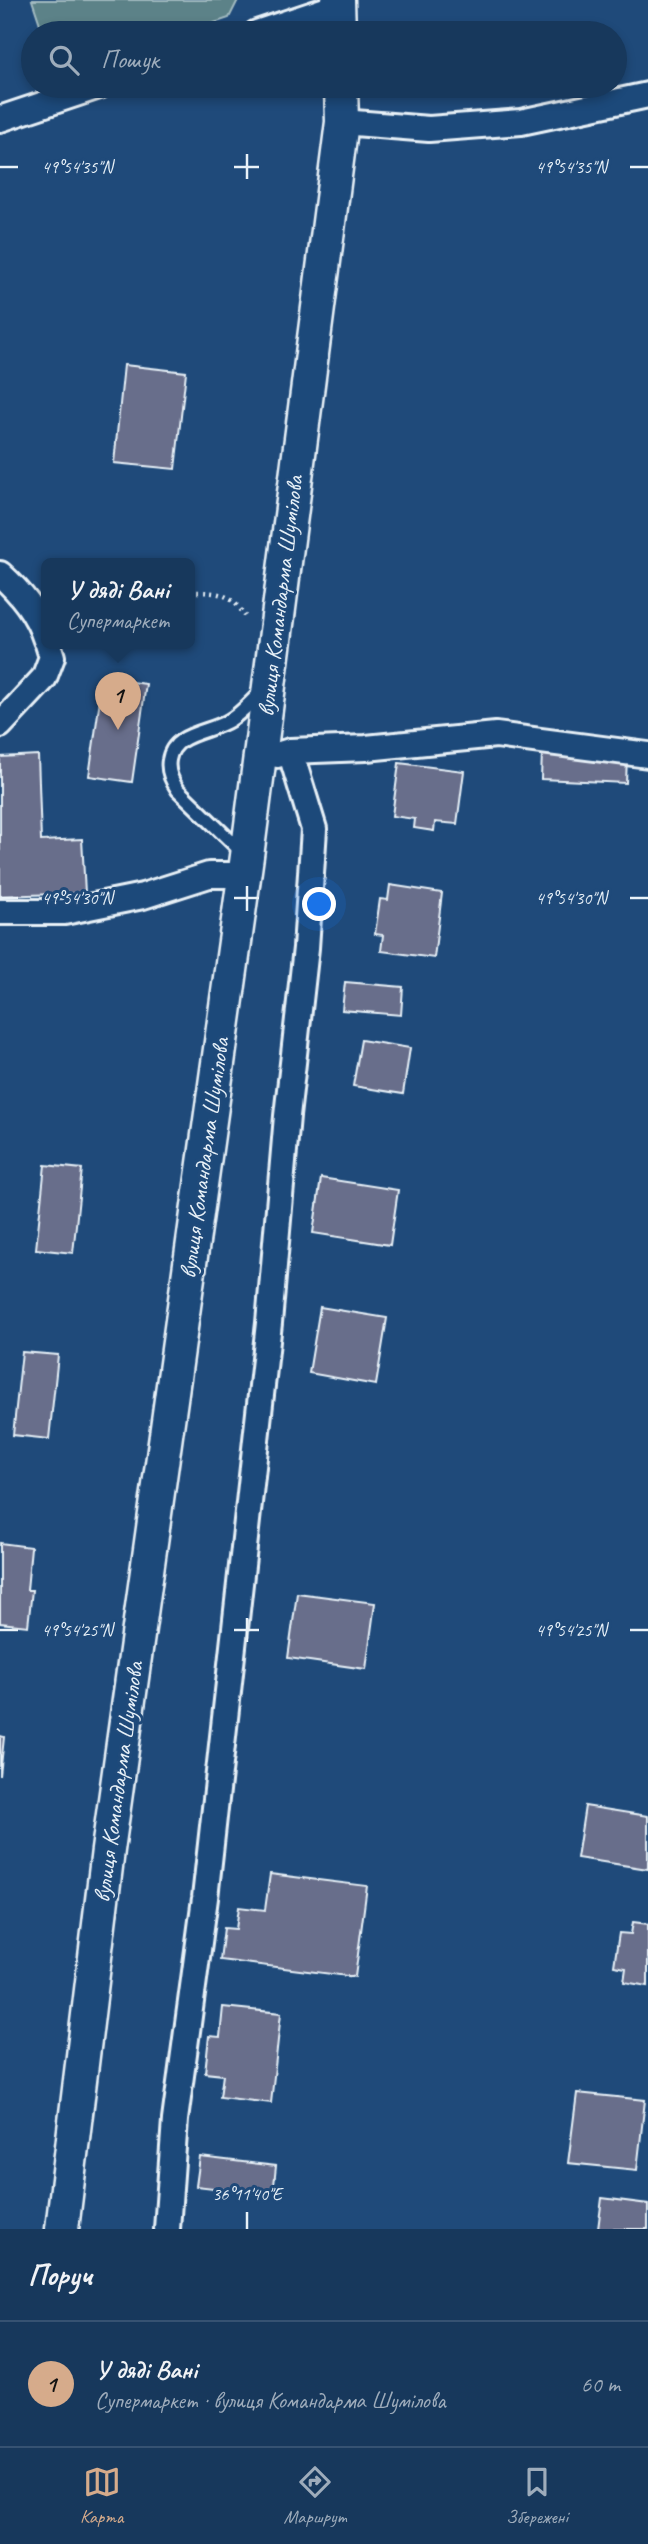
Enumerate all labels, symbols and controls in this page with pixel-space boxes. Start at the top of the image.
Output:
search box [21,21,627,98]
icon: search [45,41,83,79]
text: Пошук [101,43,159,76]
text: 49°54'35"N [42,156,116,178]
text: 49°54'35"N [536,156,610,178]
street label: вулиця Командарма Шумілова [250,472,310,718]
popup [41,558,195,649]
text: У дяді Вані [67,573,169,606]
text: Супермаркет [67,606,169,635]
pin: 1 [95,672,141,730]
text: 49°54'30"N [42,887,116,909]
your location [302,887,336,921]
text: 49°54'30"N [536,887,610,909]
street label: вулиця Командарма Шумілова [172,1034,236,1280]
text: 49°54'25"N [42,1619,116,1641]
text: 49°54'25"N [536,1619,610,1641]
street label: вулиця Командарма Шумілова [86,1658,150,1904]
text: 36°11'40"E [212,2183,284,2205]
text: Поруч [28,2256,92,2294]
text: У дяді Вані [95,2353,197,2386]
text: 1 [46,2370,56,2399]
text: 60 m [581,2370,620,2399]
text: Супермаркет · вулиця Командарма Шумілова [95,2386,446,2415]
tab: Карта [80,2463,123,2529]
tab: Маршрут [283,2463,346,2529]
tab: Збережені [506,2463,568,2529]

